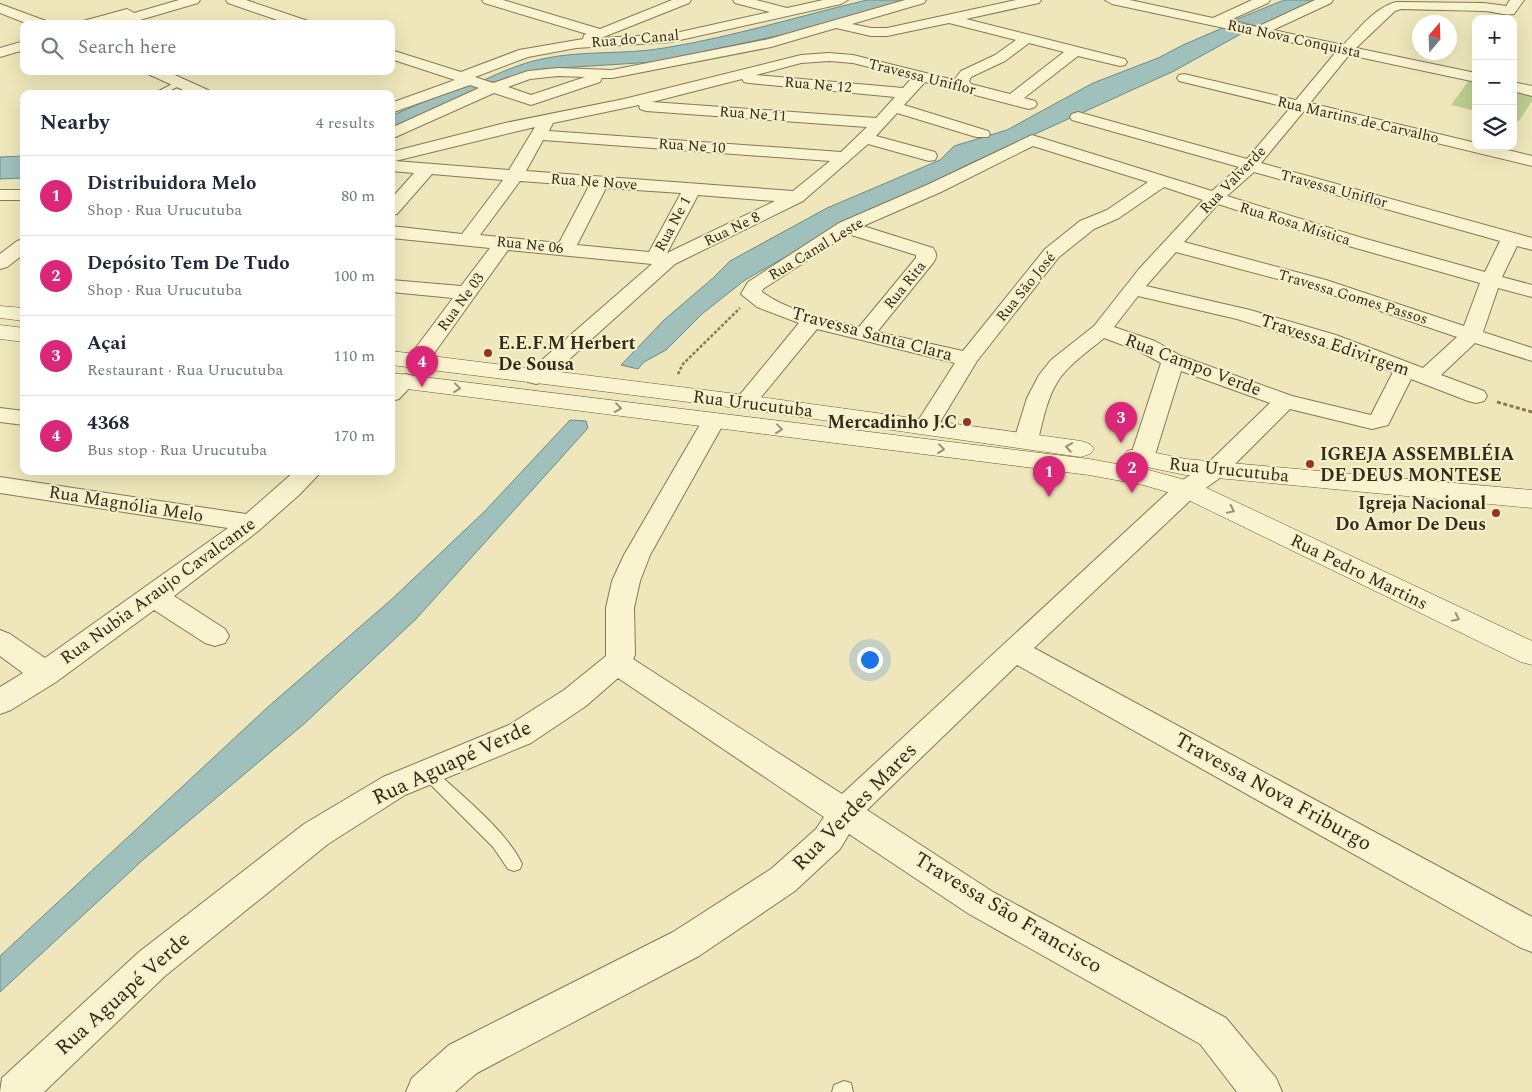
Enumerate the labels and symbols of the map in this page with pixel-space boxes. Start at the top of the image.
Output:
street label: Rua Nova Conquista [1225,14,1364,65]
north arrow [1412,15,1457,60]
street label: Rua do Canal [590,24,680,54]
street label: Travessa Uniflor [866,53,978,102]
street label: Rua Ne 12 [783,71,853,99]
street label: Rua Martins de Carvalho [1275,90,1441,150]
street label: Rua Ne 11 [719,100,787,128]
street label: Rua Ne 10 [658,132,726,160]
street label: Rua Valverde [1194,141,1272,219]
street label: Travessa Uniflor [1278,164,1390,214]
street label: Rua Ne Nove [550,167,638,197]
street label: Rua Ne 1 [649,192,697,256]
street label: Rua Rosa Mística [1237,196,1354,252]
street label: Rua Ne 8 [700,206,764,252]
street label: Rua Canal Leste [764,211,868,287]
street label: Rua Ne 06 [495,230,565,260]
street label: Rua São José [991,247,1061,327]
street label: Rua Rita [878,255,932,314]
street label: Travessa Gomes Passos [1275,263,1431,331]
street label: Rua Ne 03 [432,268,490,336]
street label: Travessa Santa Clara [788,299,956,369]
street label: Travessa Edivirgem [1257,307,1413,383]
street label: Rua Campo Verde [1121,327,1265,403]
place label: E.E.F.M Herbert De Sousa [498,330,636,378]
pin: 4 [406,346,438,387]
marker: E.E.F.M Herbert De Sousa [482,347,494,359]
one-way arrow [453,382,461,393]
street label: Rua Urucutuba [691,383,815,425]
one-way arrow [615,402,623,413]
pin: 3 [1105,402,1137,443]
place label: Mercadinho J.C [827,409,957,436]
marker: Mercadinho J.C [961,416,973,428]
one-way arrow [776,423,784,434]
place label: IGREJA ASSEMBLÉIA DE DEUS MONTESE [1320,441,1515,489]
one-way arrow [1064,442,1073,452]
one-way arrow [937,443,945,454]
street label: Rua Urucutuba [1167,450,1291,490]
pin: 2 [1116,452,1148,493]
pin: 1 [1033,456,1065,497]
marker: IGREJA ASSEMBLÉIA DE DEUS MONTESE [1304,458,1316,470]
street label: Rua Magnólia Melo [47,478,205,530]
place label: Igreja Nacional Do Amor De Deus [1335,490,1486,538]
one-way arrow [1226,504,1235,514]
marker: Igreja Nacional Do Amor De Deus [1490,507,1502,519]
street label: Rua Nubia Araujo Cavalcante [55,511,261,671]
street label: Rua Pedro Martins [1286,527,1432,617]
one-way arrow [1451,612,1460,622]
your location [857,647,883,673]
street label: Rua Aguapé Verde [367,712,537,814]
street label: Travessa Nova Friburgo [1168,724,1378,860]
street label: Rua Verdes Mares [785,735,925,879]
street label: Travessa São Francisco [908,844,1108,982]
street label: Rua Aguapé Verde [48,924,198,1064]

